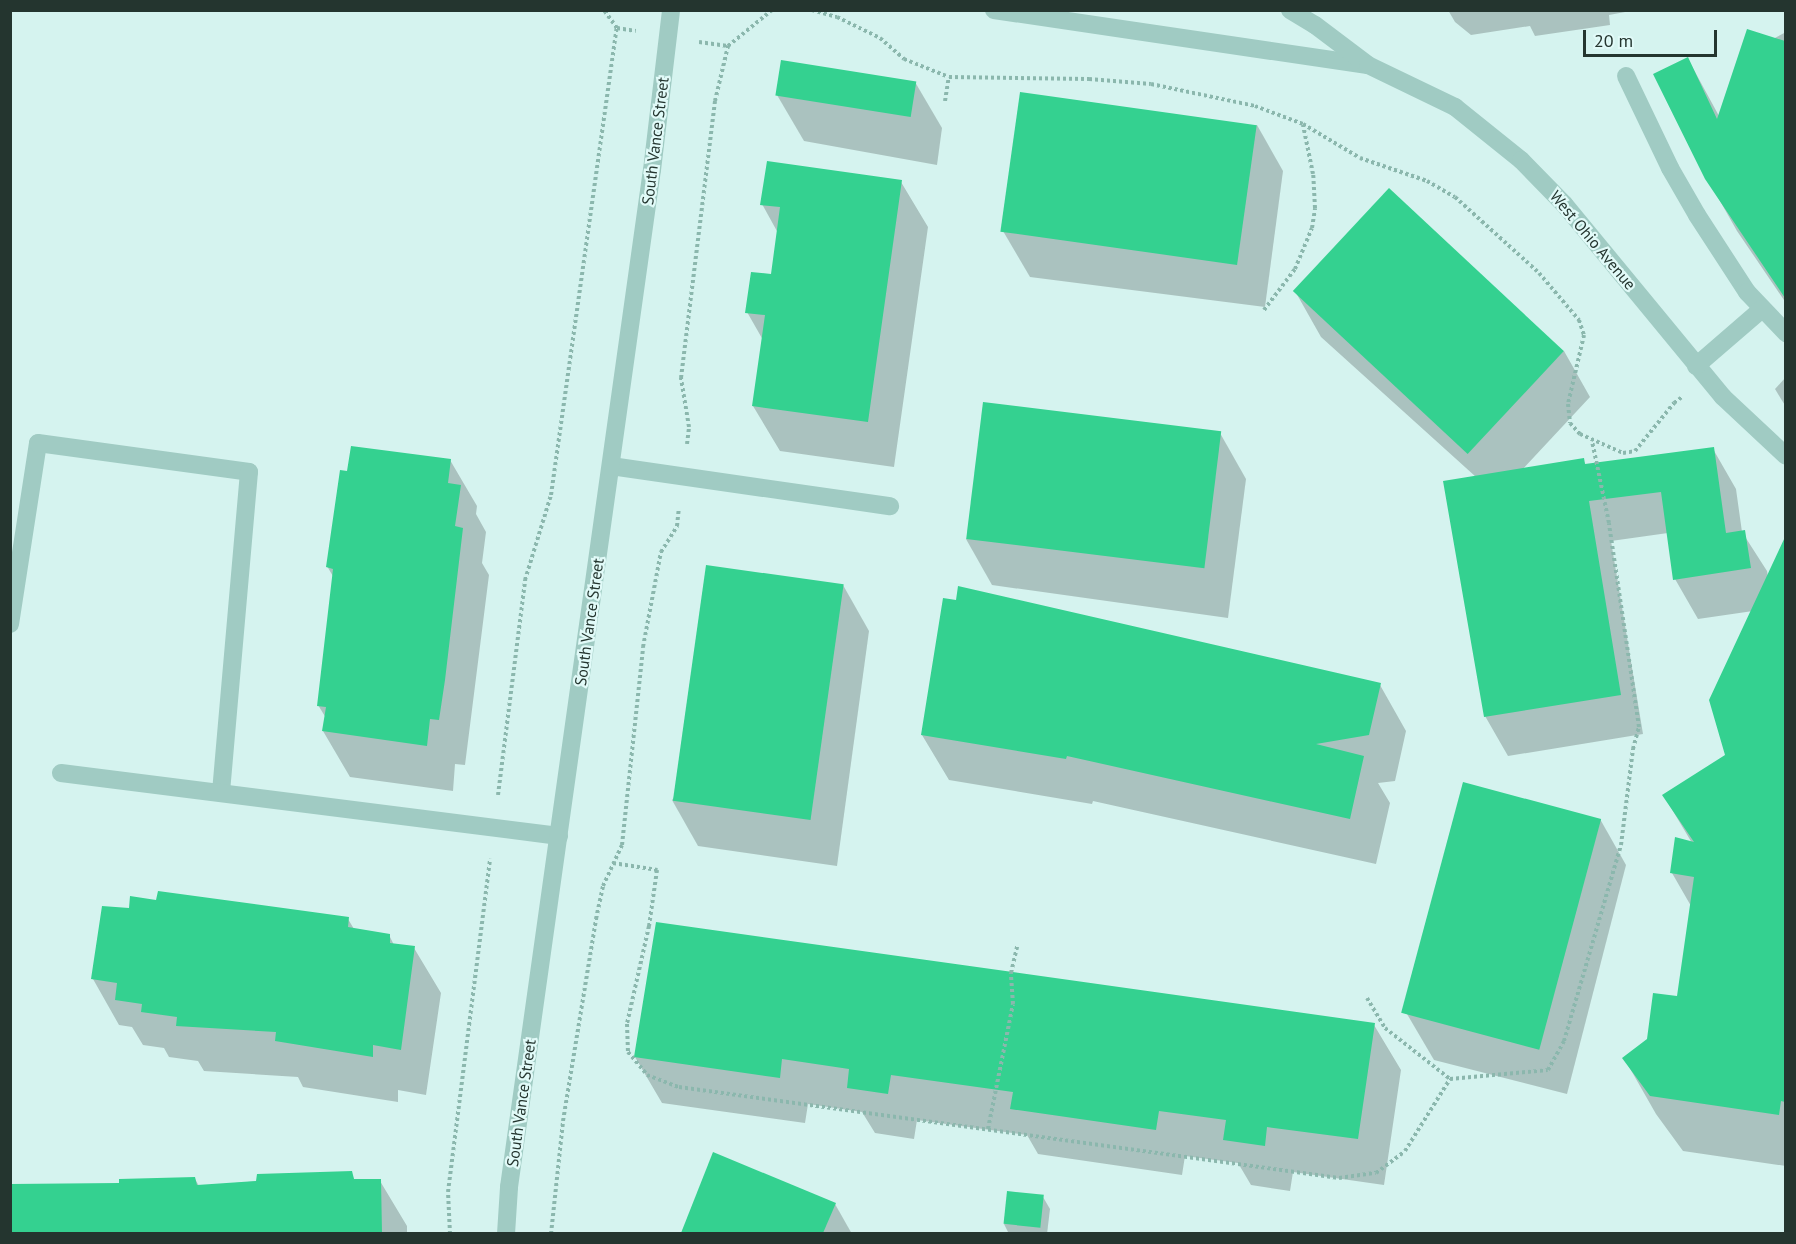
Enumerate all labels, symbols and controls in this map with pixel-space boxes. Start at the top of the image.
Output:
scale bar [1586,18,1720,56]
text: 20 m [1594,29,1633,52]
street label: South Vance Street [638,76,672,206]
street label: West Ohio Avenue [1546,186,1640,294]
street label: South Vance Street [571,557,607,687]
street label: South Vance Street [503,1038,539,1168]

